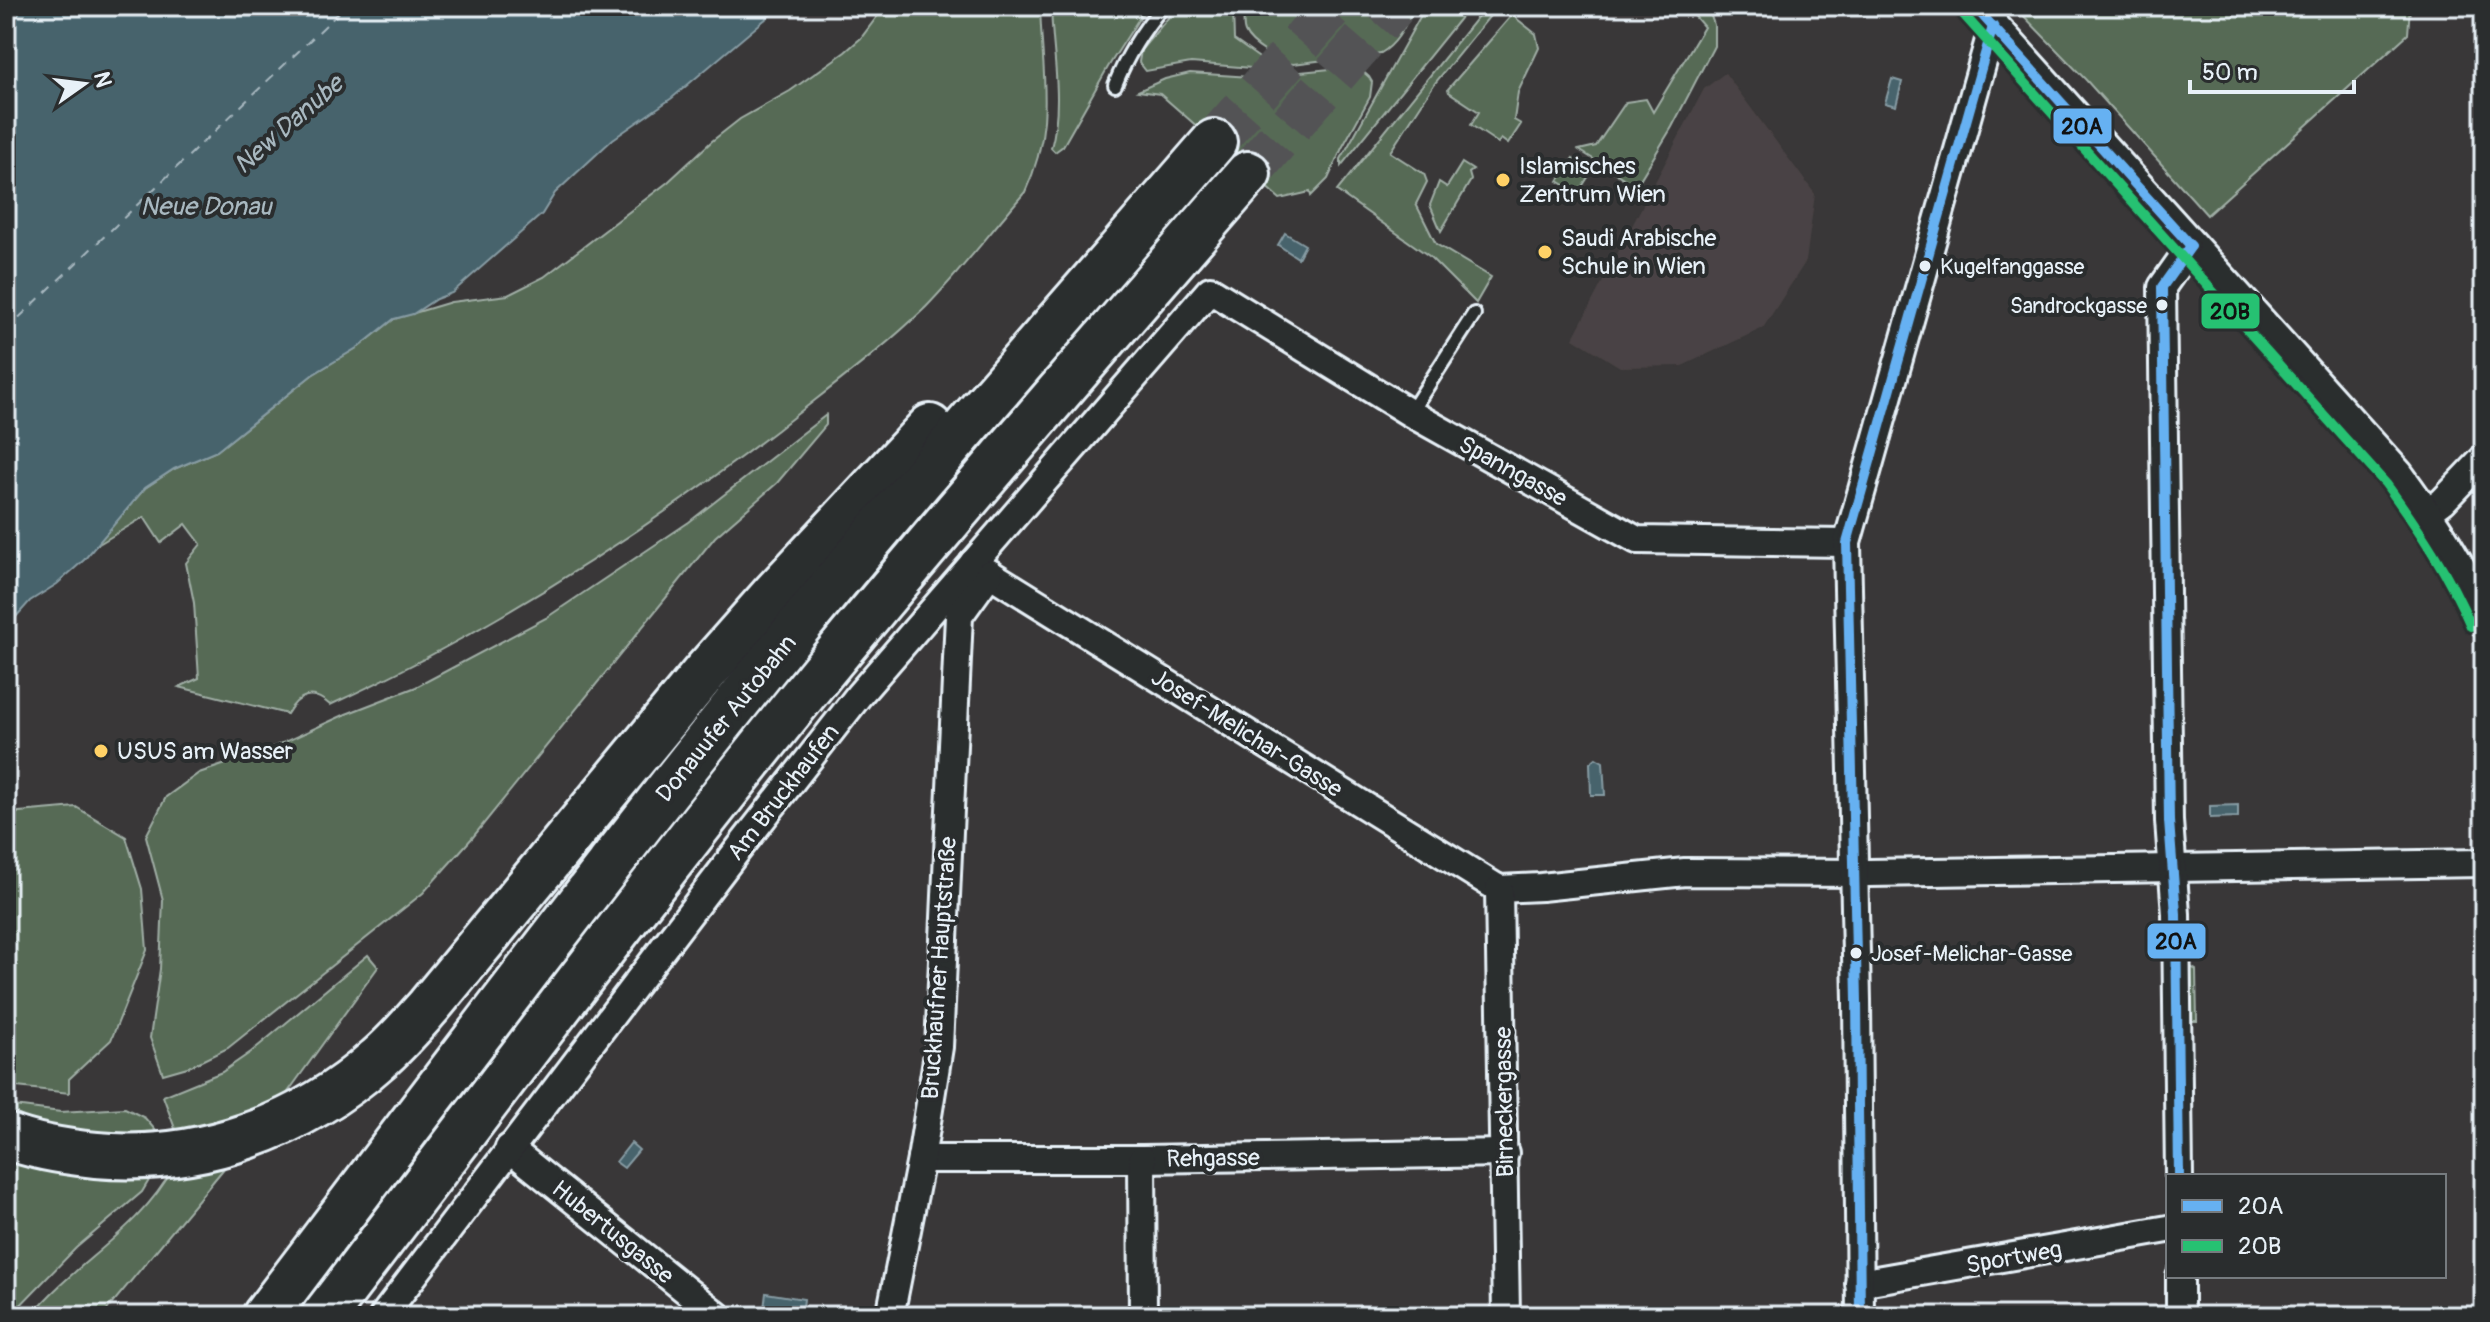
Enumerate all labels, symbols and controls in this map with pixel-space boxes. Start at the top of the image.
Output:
north arrow [44,44,124,124]
scale bar [2190,44,2354,94]
text: 50 m [2202,58,2258,87]
water label: New Danube [227,67,352,181]
text: N [87,69,118,90]
line badge: 20A [2052,107,2113,145]
text: 20A [2061,113,2104,141]
place label: Islamisches Zentrum Wien [1519,152,1666,209]
marker: Islamisches Zentrum Wien [1494,171,1512,189]
water label: Neue Donau [140,191,274,223]
place label: Saudi Arabische Schule in Wien [1561,224,1717,281]
marker: Saudi Arabische Schule in Wien [1536,243,1554,261]
place label: Kugelfanggasse [1940,253,2085,281]
marker: Kugelfanggasse [1917,258,1933,274]
place label: Sandrockgasse [2010,292,2147,320]
line badge: 20B [2200,292,2261,330]
marker: Sandrockgasse [2154,297,2170,313]
text: 20B [2210,298,2250,326]
street label: Spanngasse [1453,430,1572,513]
street label: Donauufer Autobahn [650,629,803,808]
street label: Josef-Melichar-Gasse [1146,663,1348,804]
street label: Am Bruckhaufen [721,718,846,866]
place label: USUS am Wasser [117,737,294,766]
marker: USUS am Wasser [92,742,110,760]
street label: Bruckhaufner Hauptstraße [916,836,963,1100]
line badge: 20A [2146,922,2207,960]
text: 20A [2155,928,2198,956]
place label: Josef-Melichar-Gasse [1871,940,2073,968]
marker: Josef-Melichar-Gasse [1848,945,1864,961]
street label: Birneckergasse [1489,1026,1520,1178]
street label: Rehgasse [1166,1143,1260,1174]
street label: Hubertusgasse [546,1174,680,1290]
legend [2166,1174,2446,1278]
text: 20A [2238,1192,2283,1221]
text: 20B [2238,1232,2281,1261]
street label: Sportweg [1964,1235,2064,1280]

